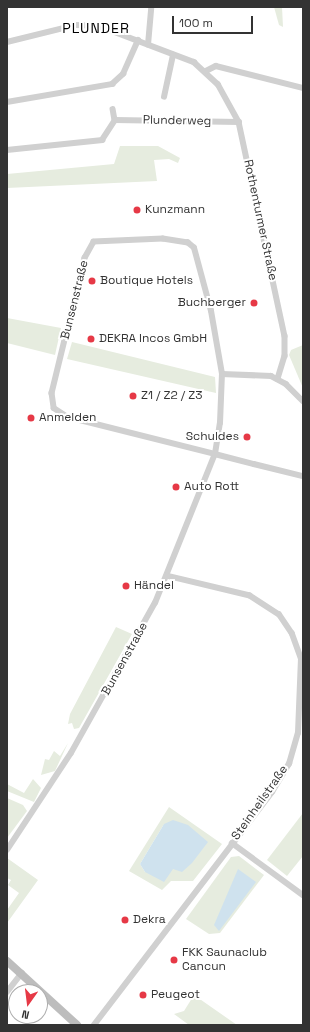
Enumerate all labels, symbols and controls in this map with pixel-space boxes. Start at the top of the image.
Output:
scale bar [174,8,255,34]
text: 100 m [179,15,213,31]
district label: PLUNDER [62,20,130,36]
street label: Plunderweg [143,113,211,129]
street label: Rothenturmer Straße [240,158,280,282]
place label: Kunzmann [145,203,205,217]
marker: Kunzmann [132,205,142,215]
street label: Bunsenstraße [58,259,92,341]
place label: Boutique Hotels [100,274,193,288]
marker: Boutique Hotels [87,276,97,286]
place label: Buchberger [178,296,246,310]
marker: Buchberger [249,298,259,308]
place label: DEKRA Incos GmbH [99,332,207,346]
marker: DEKRA Incos GmbH [86,334,96,344]
place label: Z1 / Z2 / Z3 [141,389,202,403]
marker: Z1 / Z2 / Z3 [128,391,138,401]
place label: Anmelden [39,411,96,425]
marker: Anmelden [26,413,36,423]
place label: Schuldes [186,430,239,444]
marker: Schuldes [242,432,252,442]
place label: Auto Rott [184,480,239,494]
marker: Auto Rott [171,482,181,492]
place label: Händel [134,579,174,593]
marker: Händel [121,581,131,591]
street label: Bunsenstraße [99,620,151,698]
street label: Steinheilstraße [229,763,291,843]
place label: Dekra [133,913,166,927]
marker: Dekra [120,915,130,925]
place label: FKK Saunaclub Cancun [182,946,267,974]
marker: FKK Saunaclub Cancun [169,955,179,965]
north arrow [8,984,48,1024]
place label: Peugeot [151,988,200,1002]
marker: Peugeot [138,990,148,1000]
text: N [20,1007,31,1022]

